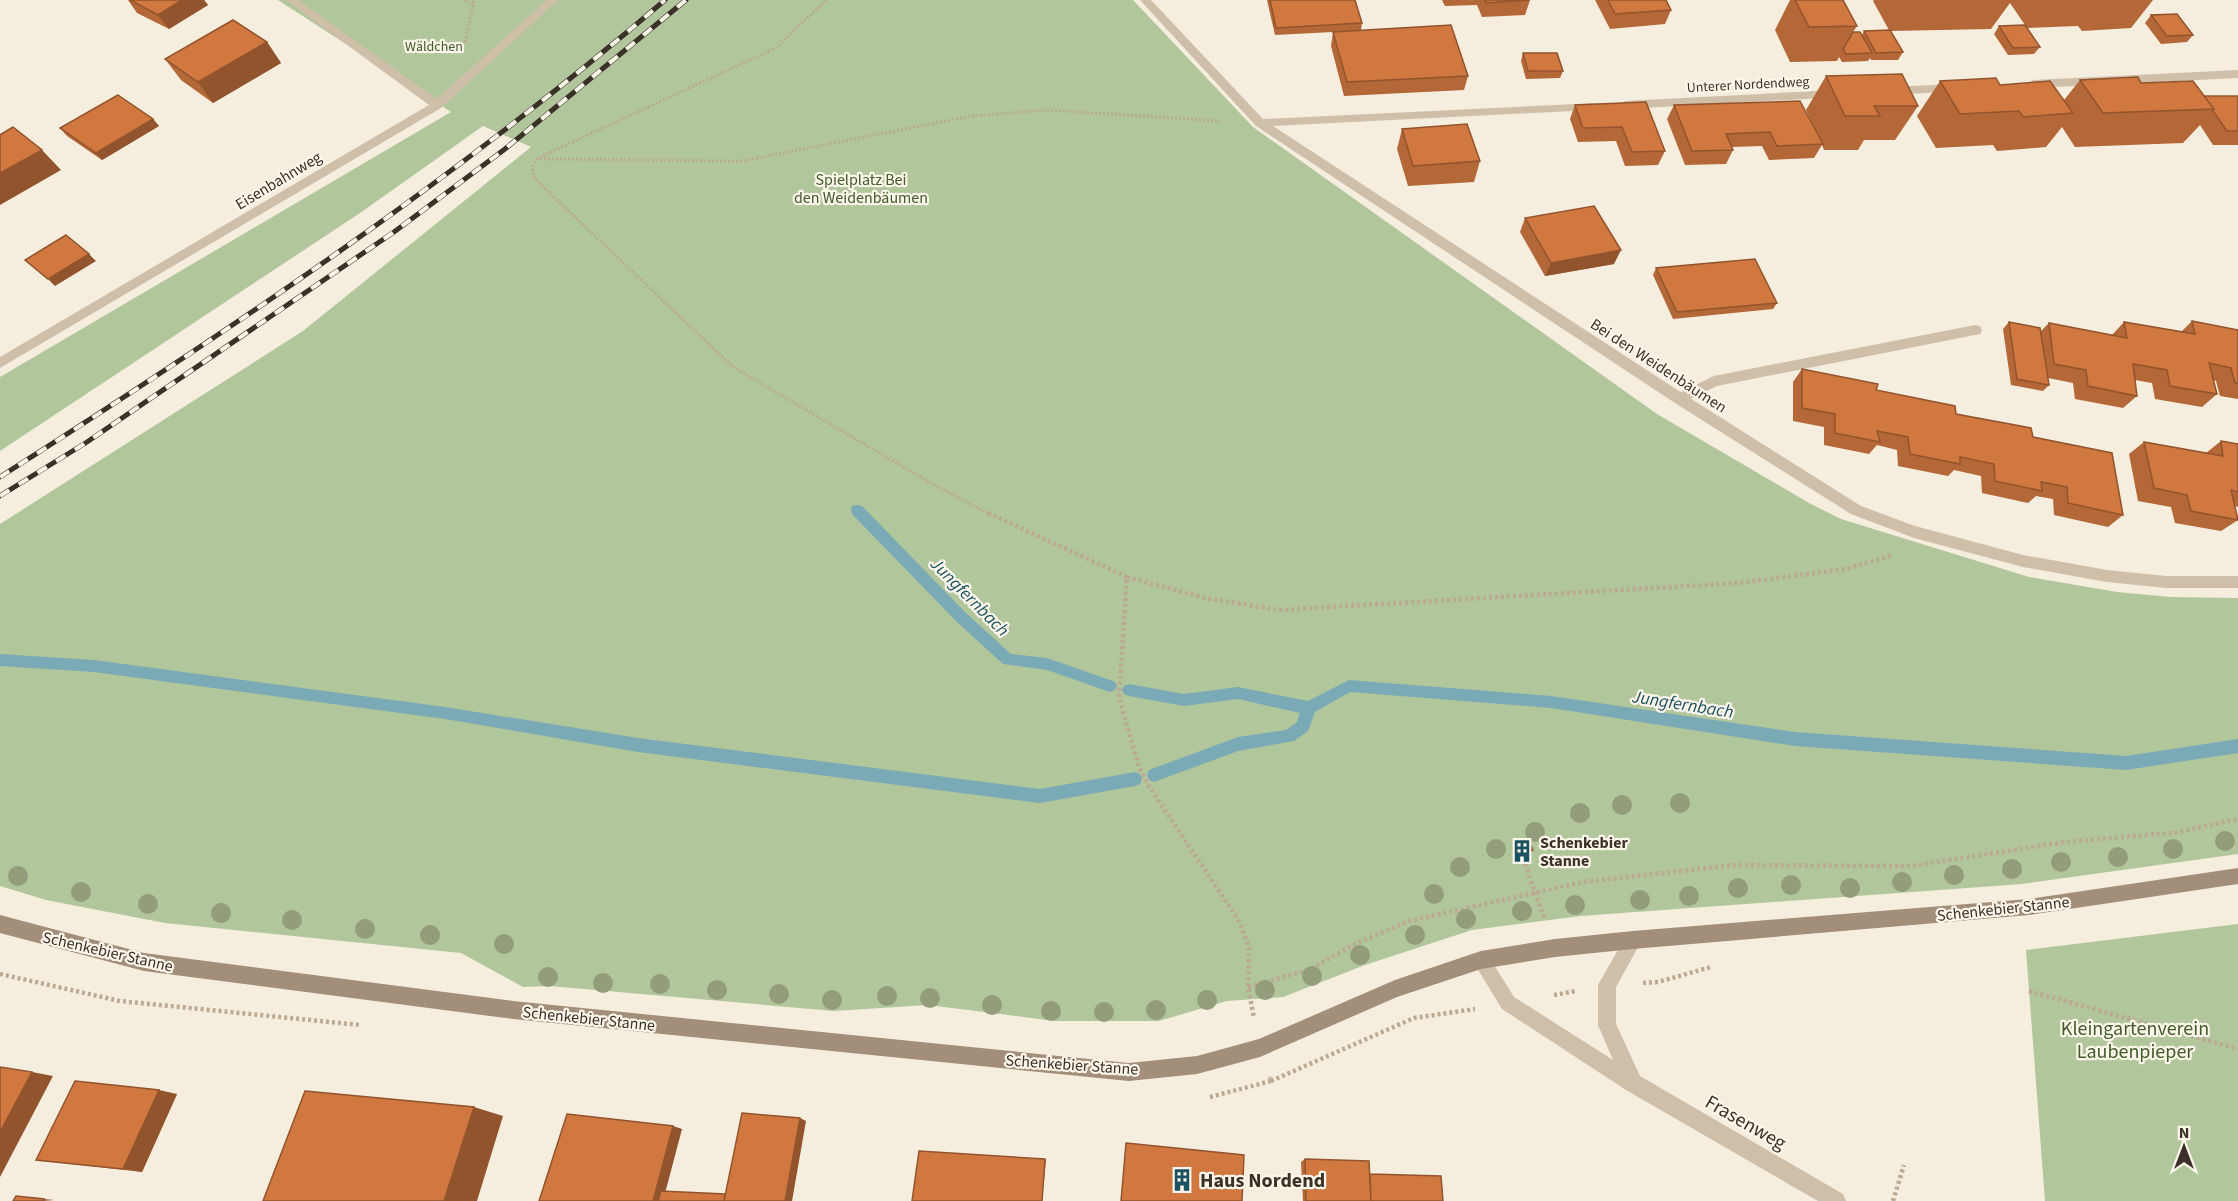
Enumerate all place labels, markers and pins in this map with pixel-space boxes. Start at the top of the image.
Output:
place label: Schenkebier Stanne [1540,832,1628,872]
building icon: Schenkebier Stanne [1509,838,1535,864]
building icon: Haus Nordend [1169,1167,1195,1193]
place label: Haus Nordend [1200,1167,1325,1195]

